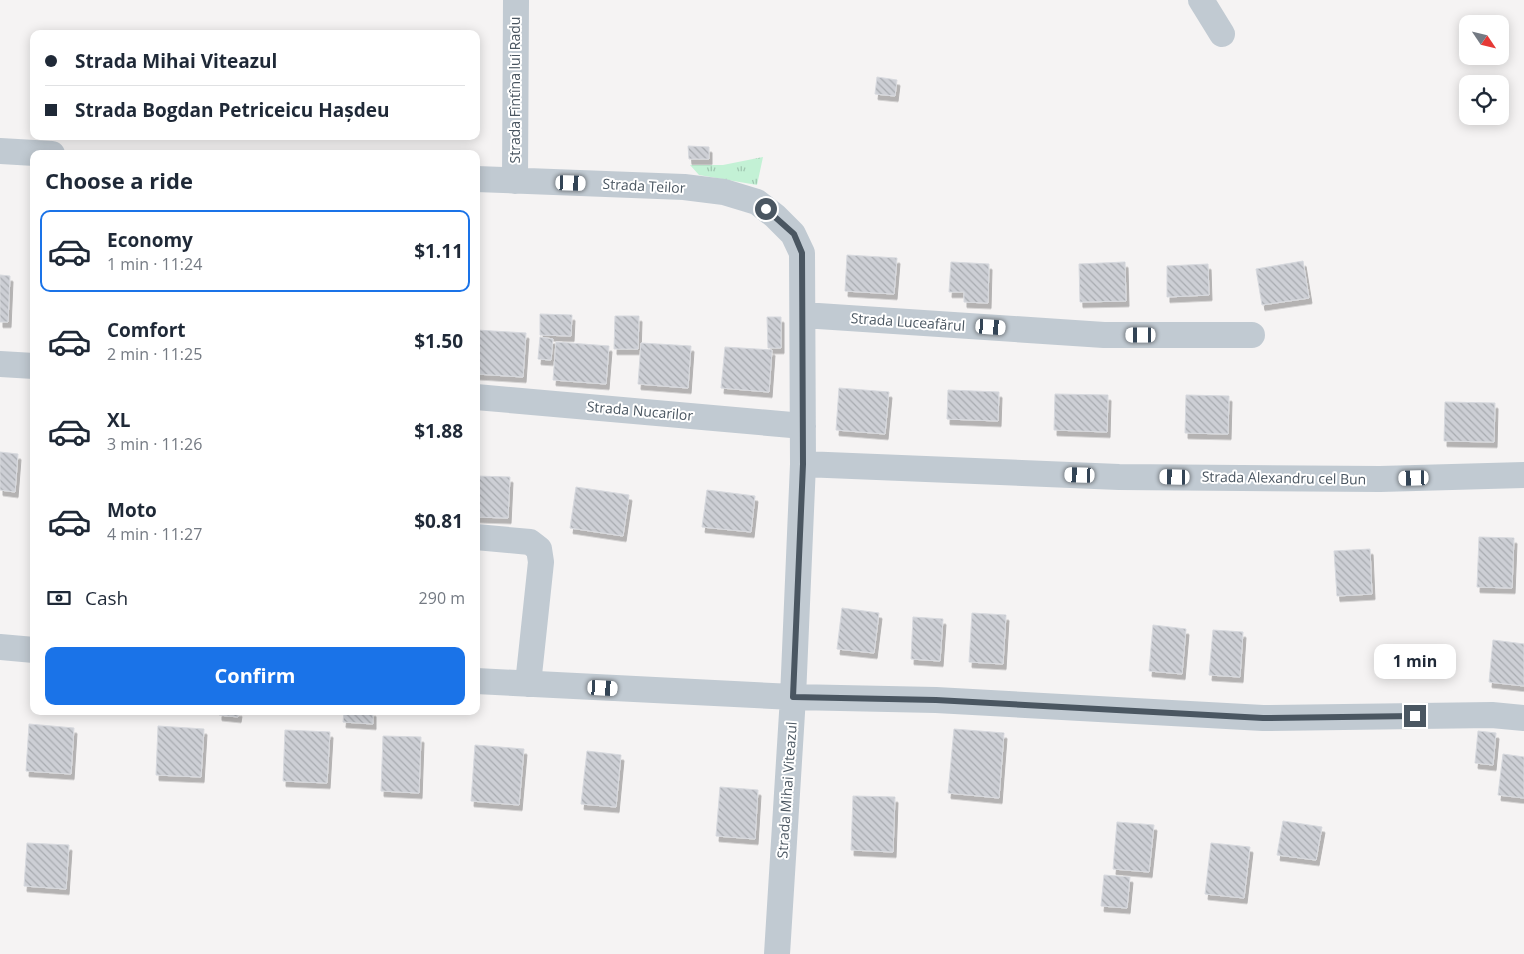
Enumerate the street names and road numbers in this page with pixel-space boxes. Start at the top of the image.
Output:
street label: Strada Fîntîna lui Radu [505,17,524,163]
street label: Strada Teilor [602,174,686,197]
street label: Strada Luceafărul [850,308,966,335]
street label: Strada Nucarilor [586,396,694,425]
street label: Strada Alexandru cel Bun [1202,467,1366,488]
street label: Strada Mihai Viteazul [772,721,801,859]

